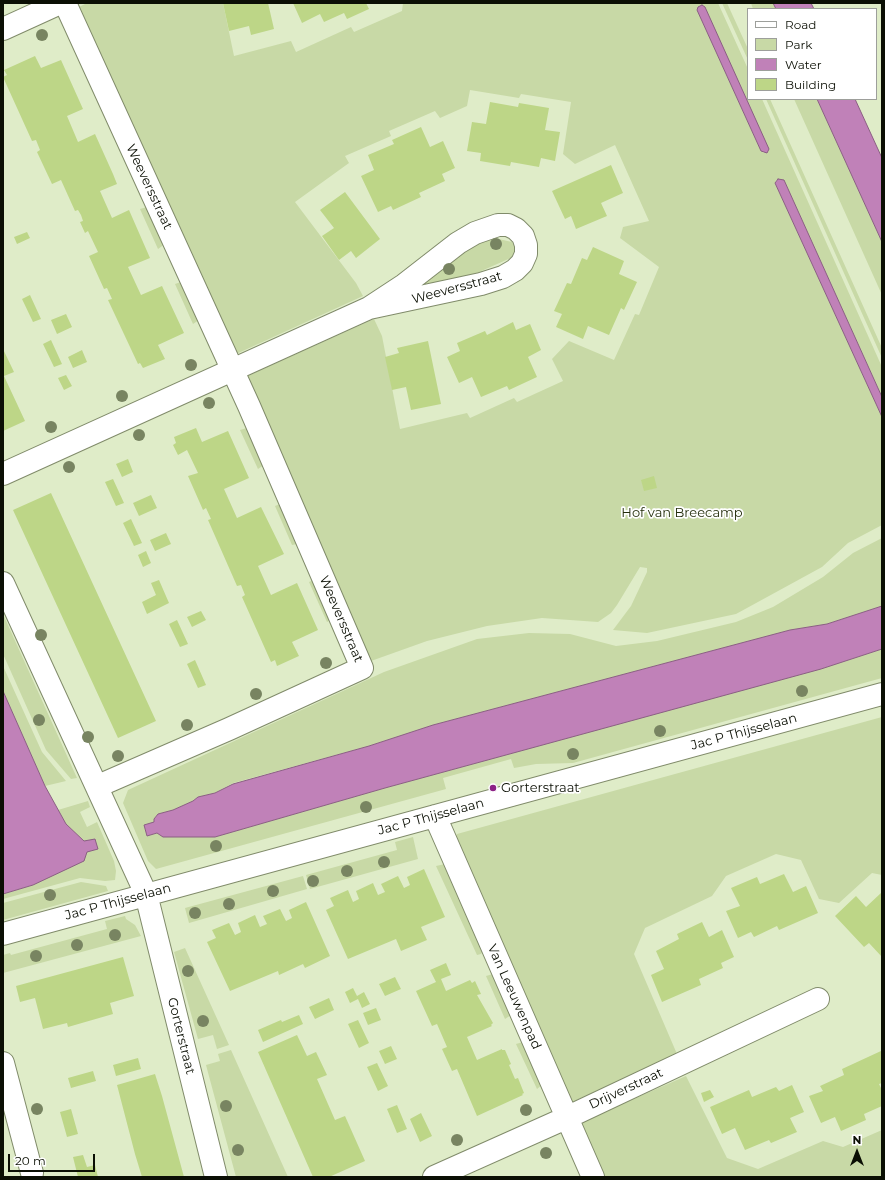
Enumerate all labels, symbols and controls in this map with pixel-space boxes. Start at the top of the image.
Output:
legend [747,8,877,100]
text: Road [785,17,816,32]
text: Park [785,37,812,52]
text: Water [785,57,821,72]
text: Building [785,77,836,92]
street label: Weeversstraat [122,142,176,232]
street label: Weeversstraat [410,269,504,307]
park label: Hof van Breecamp [621,505,743,521]
street label: Weeversstraat [316,573,366,665]
street label: Jac P Thijsselaan [689,710,799,754]
place label: Gorterstraat [501,780,580,796]
marker: Gorterstraat [488,783,498,793]
street label: Jac P Thijsselaan [376,795,486,839]
street label: Jac P Thijsselaan [63,880,173,924]
street label: Van Leeuwenpad [484,942,544,1052]
street label: Gorterstraat [164,996,198,1076]
street label: Drijverstraat [587,1065,665,1113]
north arrow [837,1132,877,1172]
text: N [853,1133,861,1147]
scale bar [10,1146,97,1172]
text: 20 m [15,1153,46,1168]

